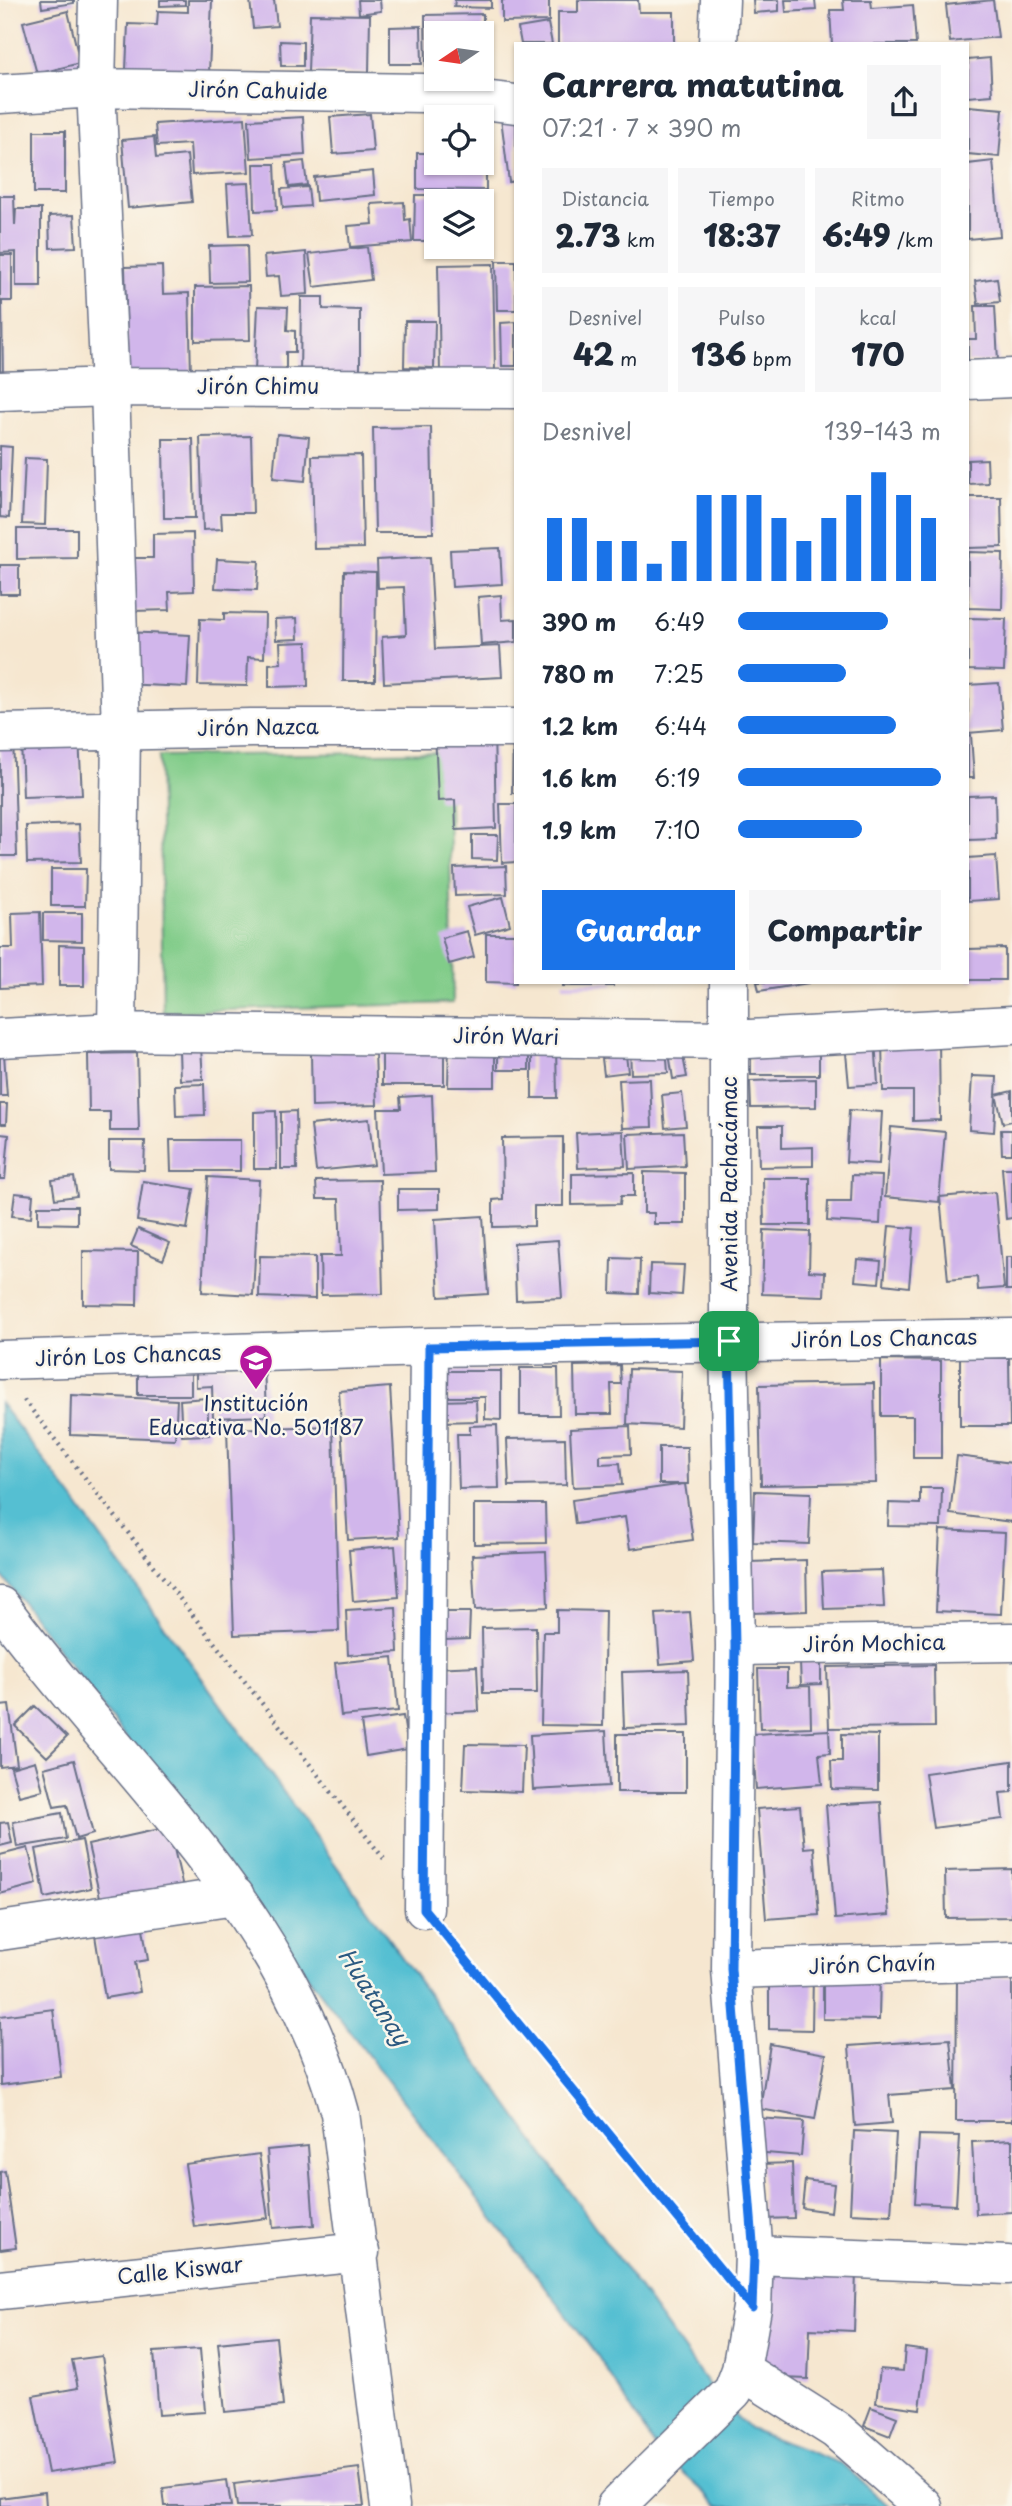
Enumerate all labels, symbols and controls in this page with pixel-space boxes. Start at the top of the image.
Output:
north arrow [424,21,494,91]
map controls [424,21,494,259]
text: Carrera matutina [542,60,844,108]
button: share [867,65,941,139]
street label: Jirón Cahuide [188,72,328,106]
button: locate [424,105,494,175]
text: 07:21 · 7 × 390 m [542,110,741,145]
text: Distancia [561,184,649,212]
text: Tiempo [708,184,775,212]
text: Ritmo [851,184,905,212]
button: layers [424,189,494,259]
text: 2.73 [555,212,621,257]
text: 18:37 [703,212,780,257]
text: 6:49 [822,212,891,257]
text: km [621,225,655,253]
text: /km [891,225,933,253]
text: Desnivel [568,303,642,331]
text: Pulso [718,303,765,331]
text: kcal [859,303,897,331]
text: 42 [573,331,614,376]
text: 136 [691,331,746,376]
text: 170 [851,331,905,376]
text: m [614,344,637,372]
text: bpm [746,344,792,372]
street label: Jirón Chimu [197,369,319,401]
text: Desnivel [542,413,632,448]
text: 139–143 m [824,413,941,448]
text: 390 m [542,604,616,639]
text: 6:49 [654,604,705,639]
text: 780 m [542,656,614,691]
text: 7:25 [654,656,704,691]
text: 1.2 km [542,708,618,743]
text: 6:44 [654,708,707,743]
street label: Jirón Nazca [197,709,319,743]
text: 1.6 km [542,760,617,795]
text: 6:19 [654,760,700,795]
text: 1.9 km [542,812,616,847]
text: 7:10 [654,812,700,847]
button: Guardar [542,890,735,970]
button: Compartir [749,890,941,970]
street label: Jirón Wari [453,1018,560,1052]
street label: Avenida Pachacámac [712,1076,744,1292]
pin [699,1311,759,1371]
street label: Jirón Los Chancas [791,1319,977,1355]
icon: arrive [710,1322,748,1360]
street label: Jirón Los Chancas [34,1335,222,1373]
school or university icon: Institución Educativa No. 501187 [237,1342,275,1391]
place label: Institución Educativa No. 501187 [148,1386,364,1442]
street label: Jirón Mochica [802,1625,946,1659]
water label: Huatanay [331,1940,421,2053]
street label: Jirón Chavín [808,1945,936,1981]
street label: Calle Kiswar [115,2246,245,2292]

